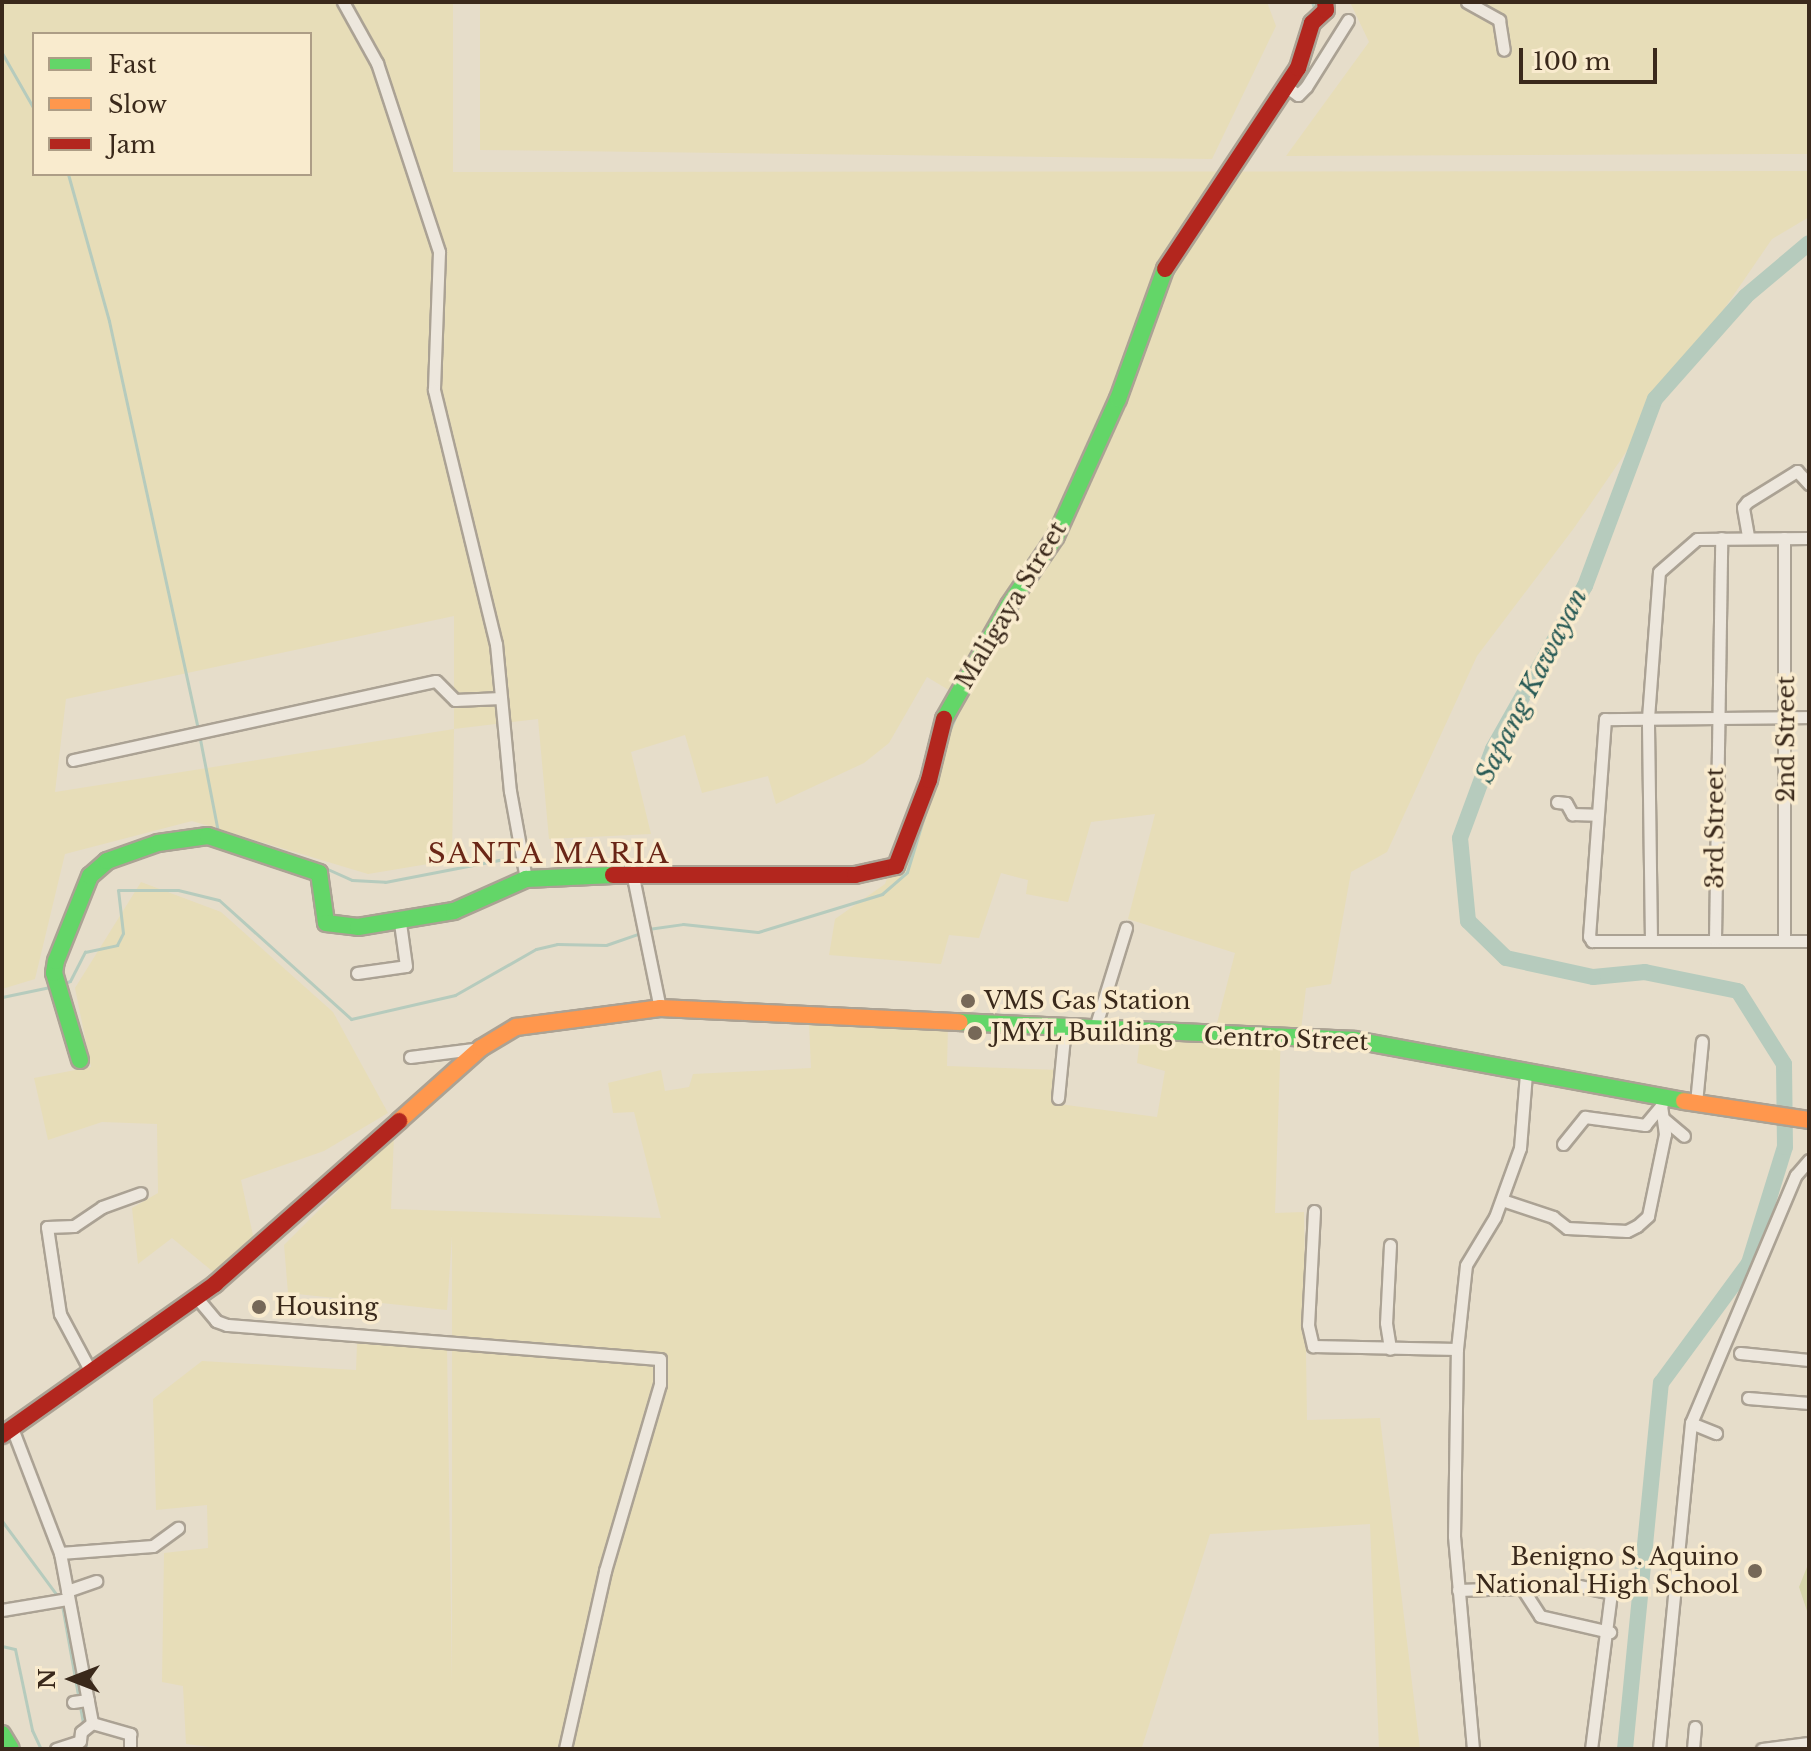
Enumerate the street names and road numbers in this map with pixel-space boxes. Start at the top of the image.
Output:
street label: Maligaya Street [950,516,1072,694]
street label: 2nd Street [1772,676,1800,802]
street label: 3rd Street [1701,767,1729,889]
street label: Centro Street [1203,1022,1369,1056]

